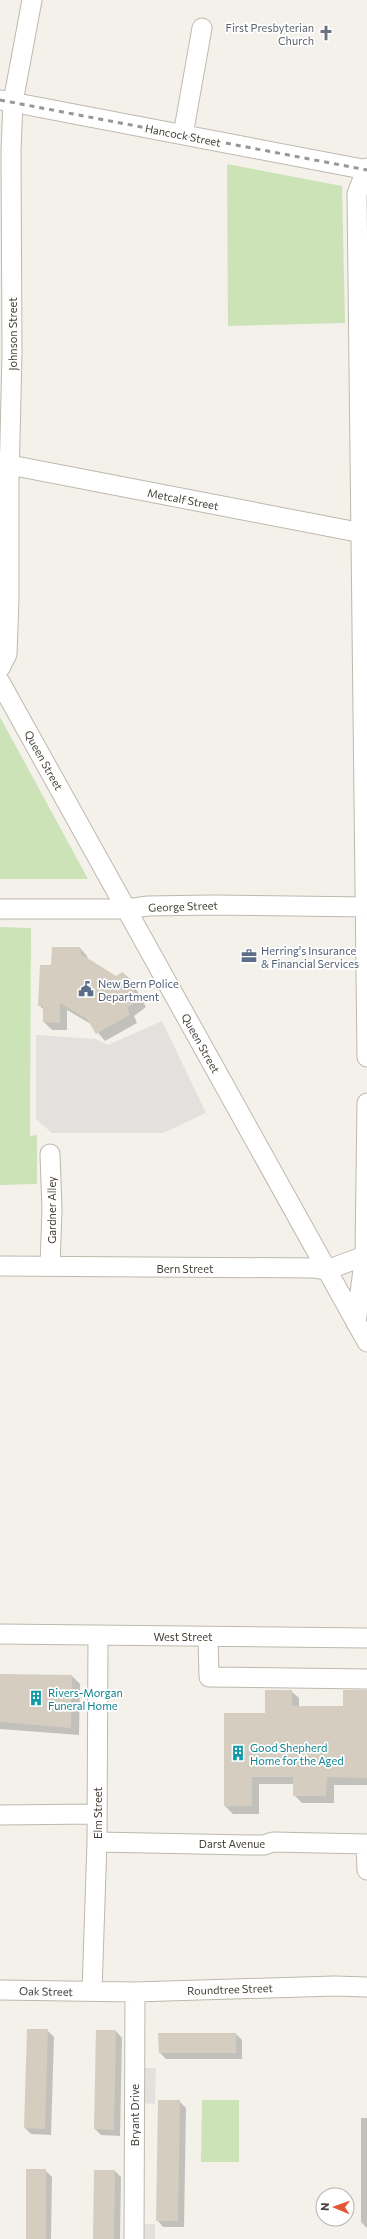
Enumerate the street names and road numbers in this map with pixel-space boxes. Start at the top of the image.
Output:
street label: Hancock Street [144,121,222,149]
street label: Johnson Street [6,297,20,371]
street label: Metcalf Street [146,486,220,512]
street label: Queen Street [22,728,66,793]
street label: George Street [148,898,219,914]
street label: Queen Street [179,1011,223,1076]
street label: Gardner Alley [45,1176,58,1244]
street label: Bern Street [157,1262,214,1275]
street label: West Street [154,1630,213,1643]
street label: Elm Street [91,1786,104,1839]
street label: Darst Avenue [199,1837,265,1850]
street label: Roundtree Street [187,1981,274,1997]
street label: Oak Street [19,1984,74,1998]
street label: Bryant Drive [128,2084,141,2146]

